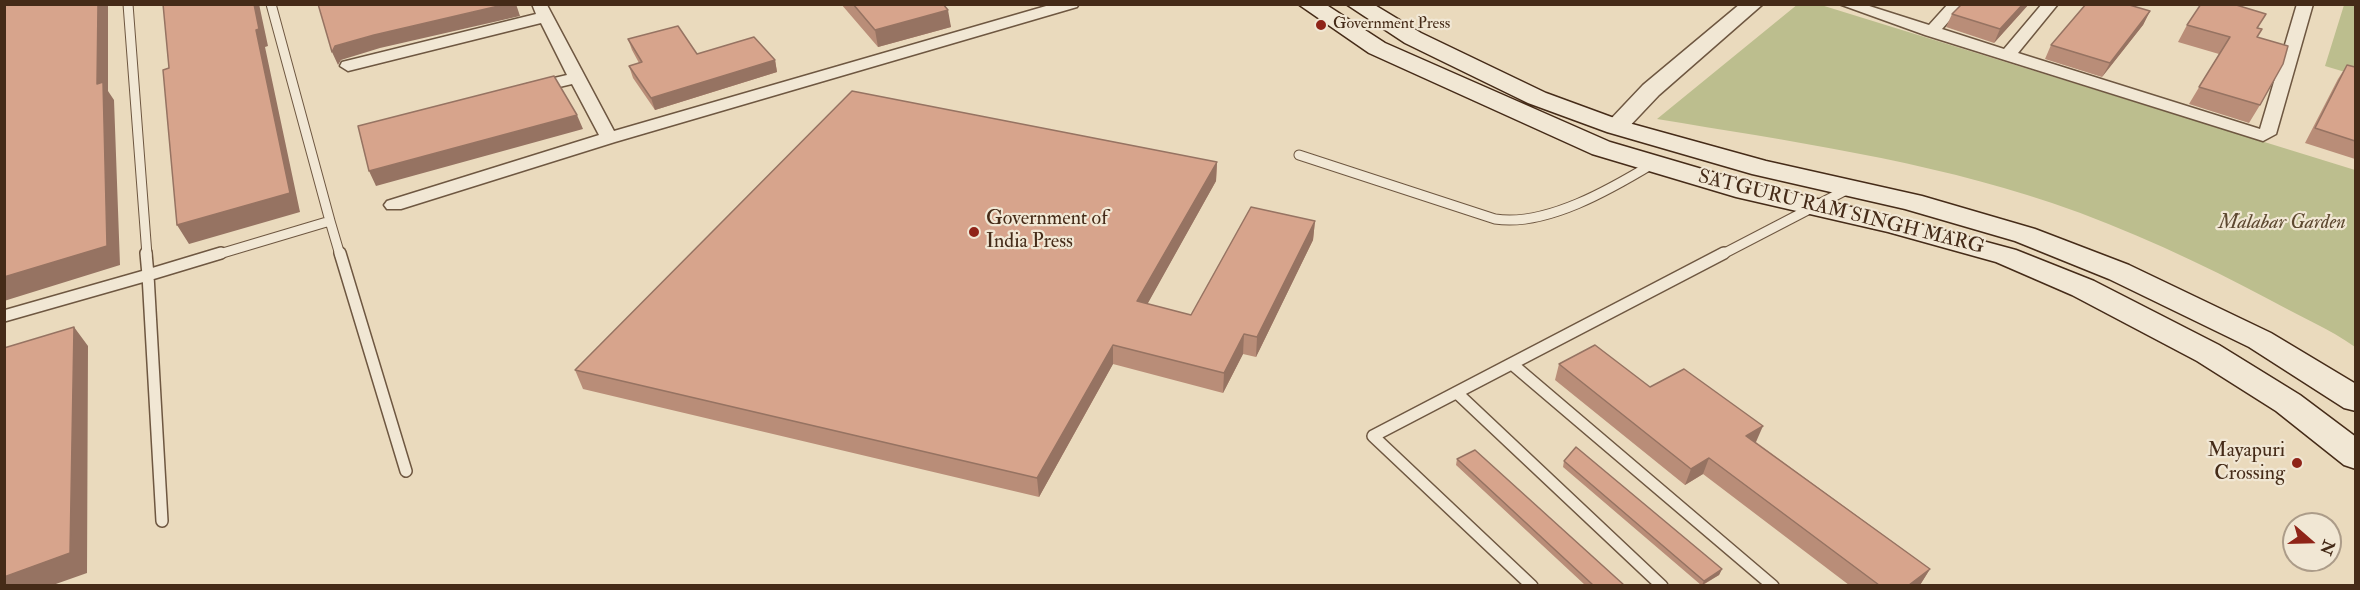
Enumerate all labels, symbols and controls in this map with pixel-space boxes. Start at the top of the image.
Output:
place label: Government Press [1333,15,1450,35]
marker: Government Press [1314,18,1328,32]
street label: SATGURU RAM SINGH MARG [1695,166,1987,260]
place label: Government of India Press [986,208,1108,255]
park label: Malabar Garden [2218,212,2346,236]
marker: Government of India Press [967,225,981,239]
place label: Mayapuri Crossing [2208,440,2285,487]
marker: Mayapuri Crossing [2290,456,2304,470]
north arrow [2282,512,2342,572]
text: N [2315,537,2339,558]

